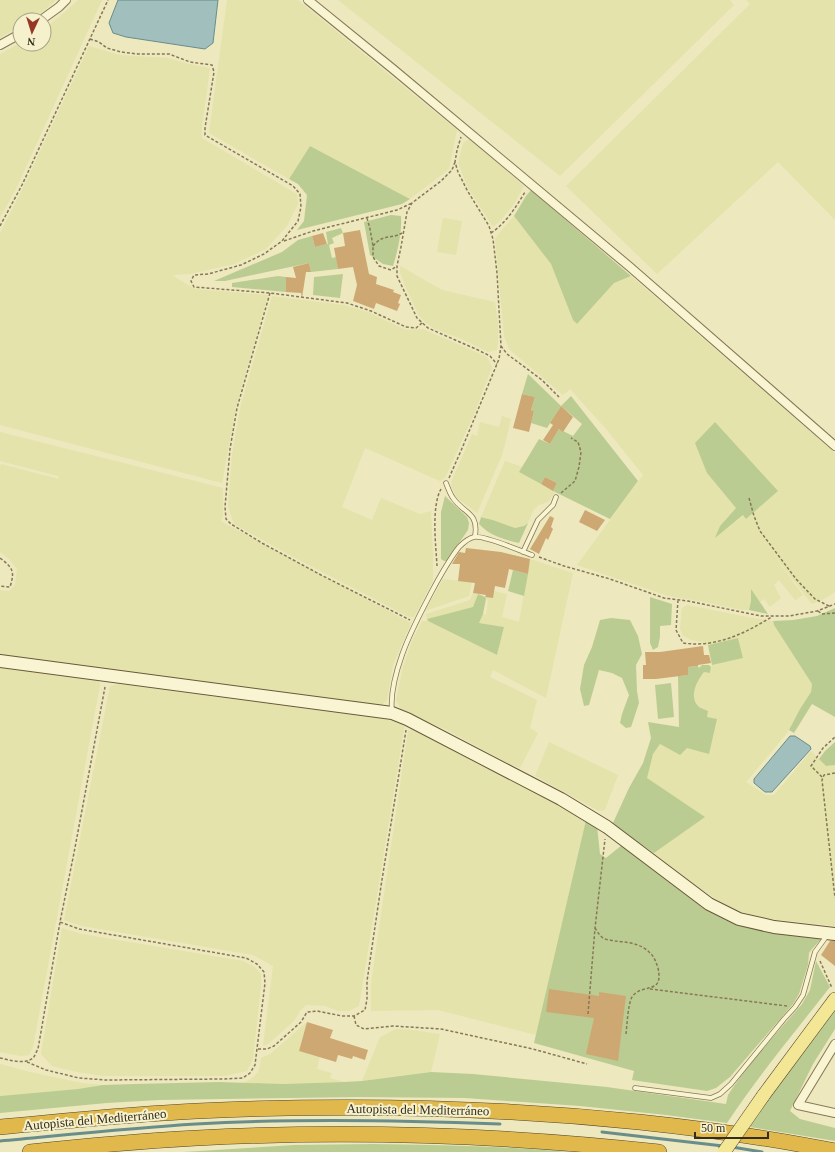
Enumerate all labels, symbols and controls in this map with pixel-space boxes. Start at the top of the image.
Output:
north arrow [12,12,52,52]
text: N [27,36,36,48]
street label: Autopista del Mediterráneo [346,1101,490,1118]
street label: Autopista del Mediterráneo [23,1106,167,1133]
scale bar [695,1114,768,1140]
text: 50 m [701,1121,726,1135]

